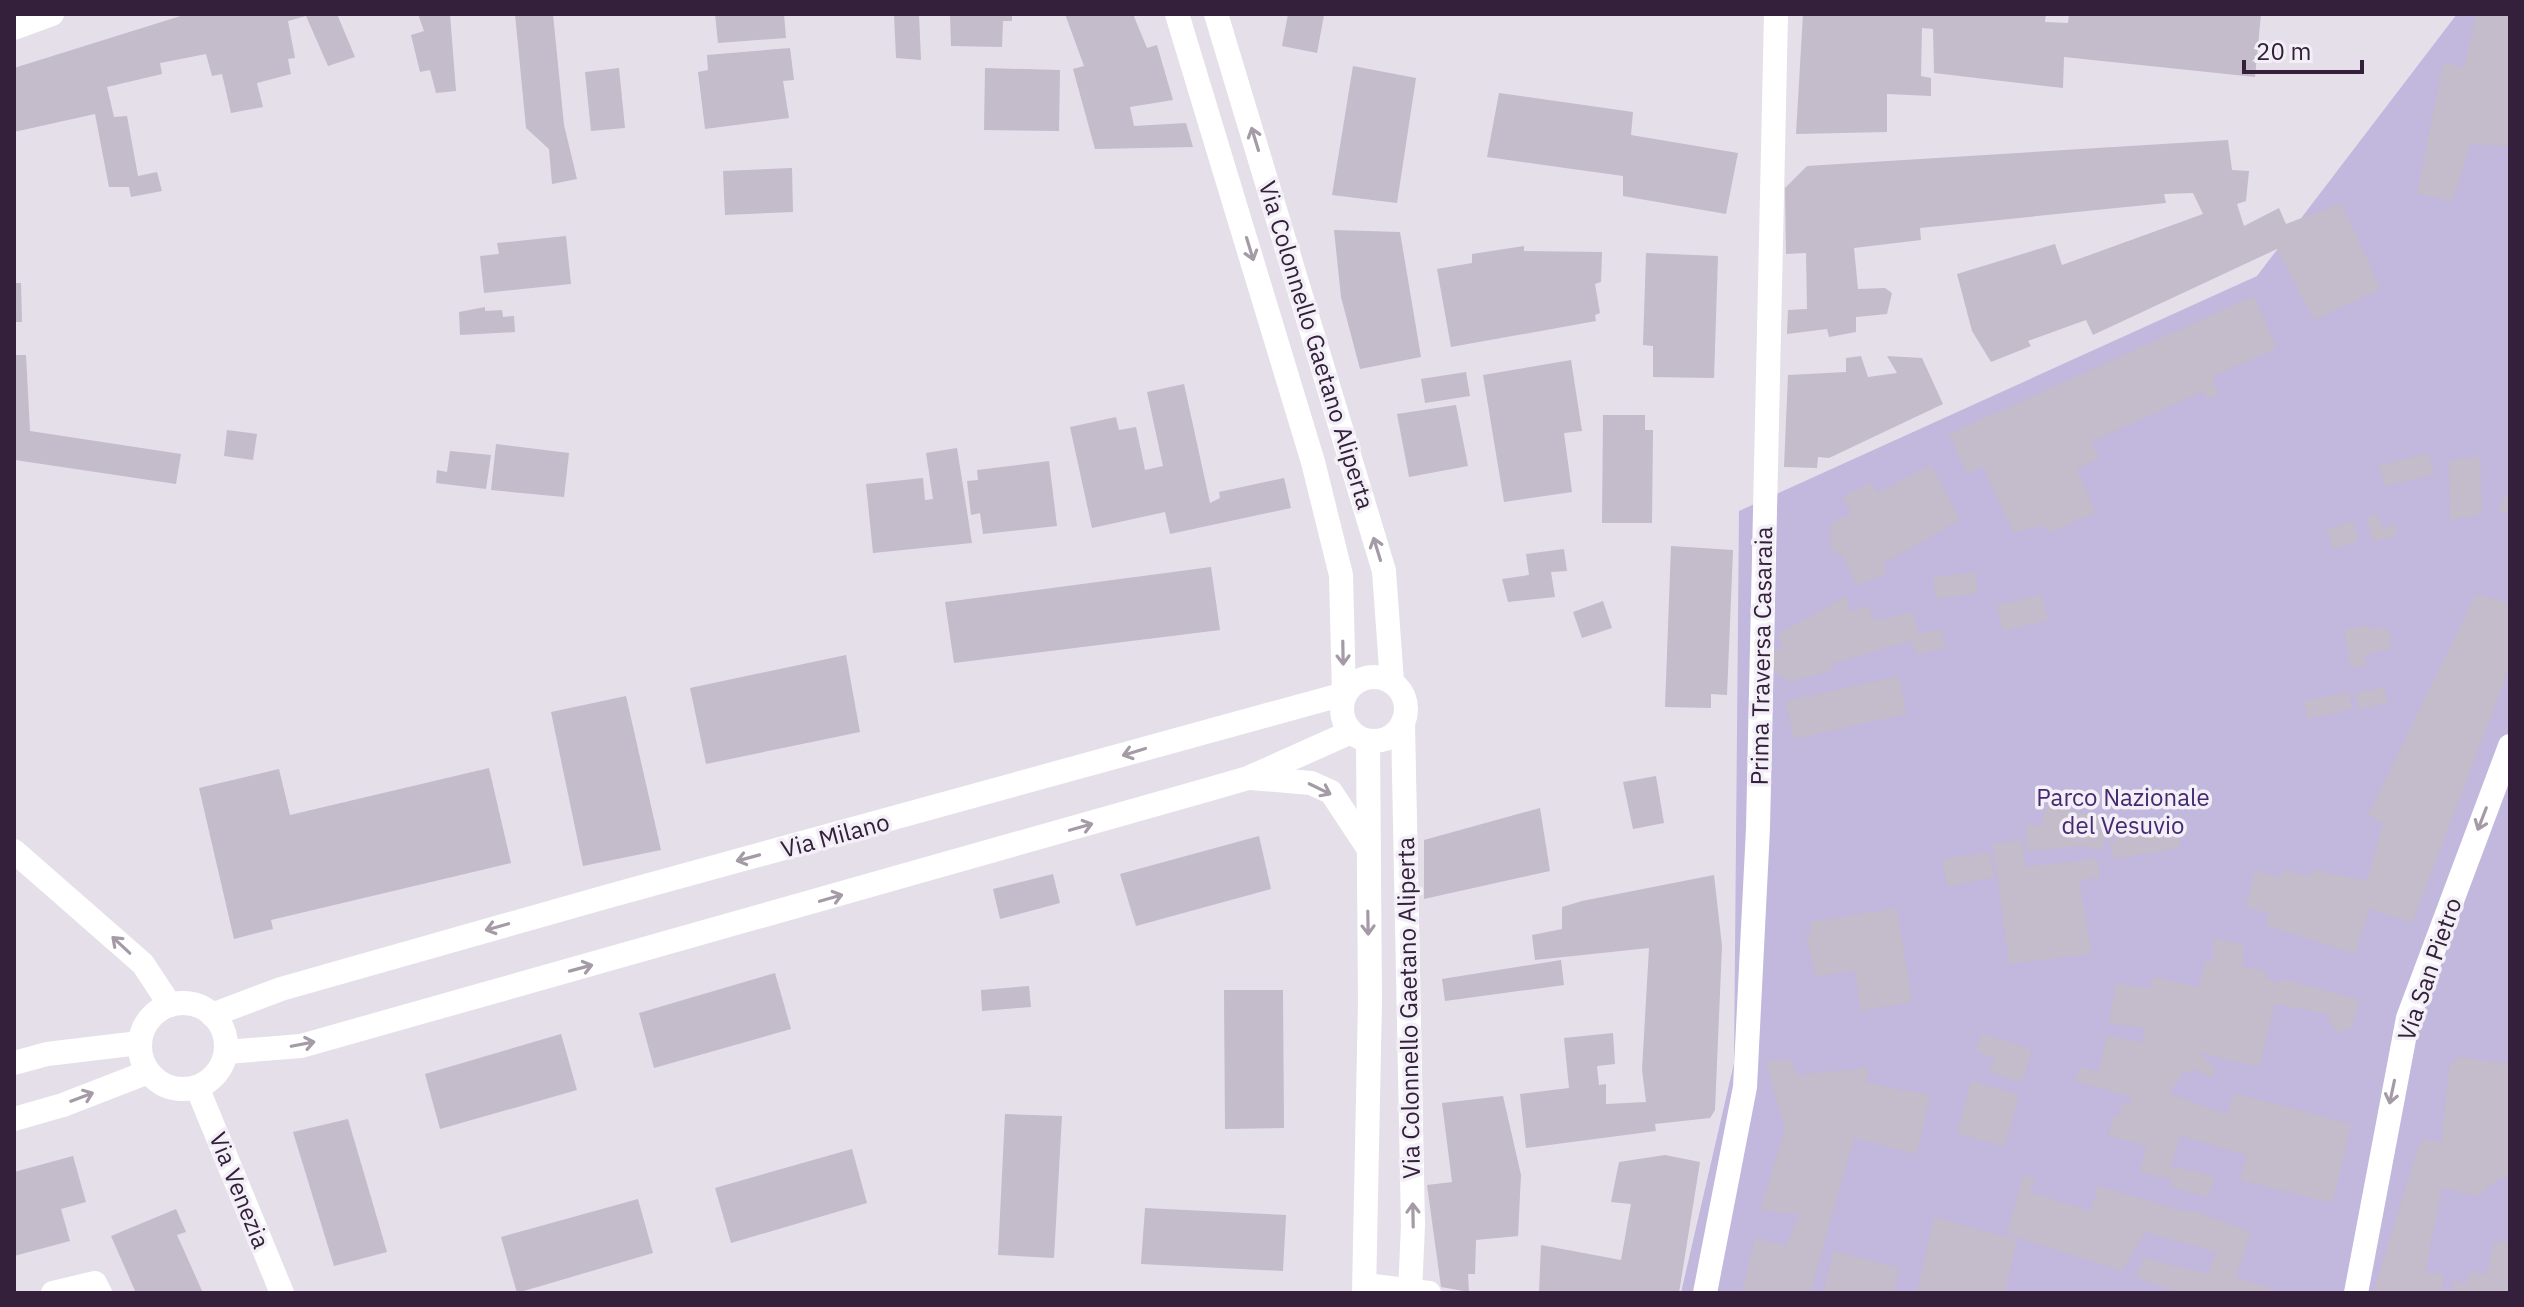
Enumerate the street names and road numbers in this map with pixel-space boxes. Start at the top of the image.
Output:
street label: Via Colonnello Gaetano Aliperta [1252,177,1382,513]
street label: Prima Traversa Casaraia [1743,526,1779,786]
street label: Via Milano [777,805,893,865]
street label: Via Colonnello Gaetano Aliperta [1389,837,1427,1179]
street label: Via San Pietro [2390,893,2468,1045]
street label: Via Venezia [202,1127,278,1253]

